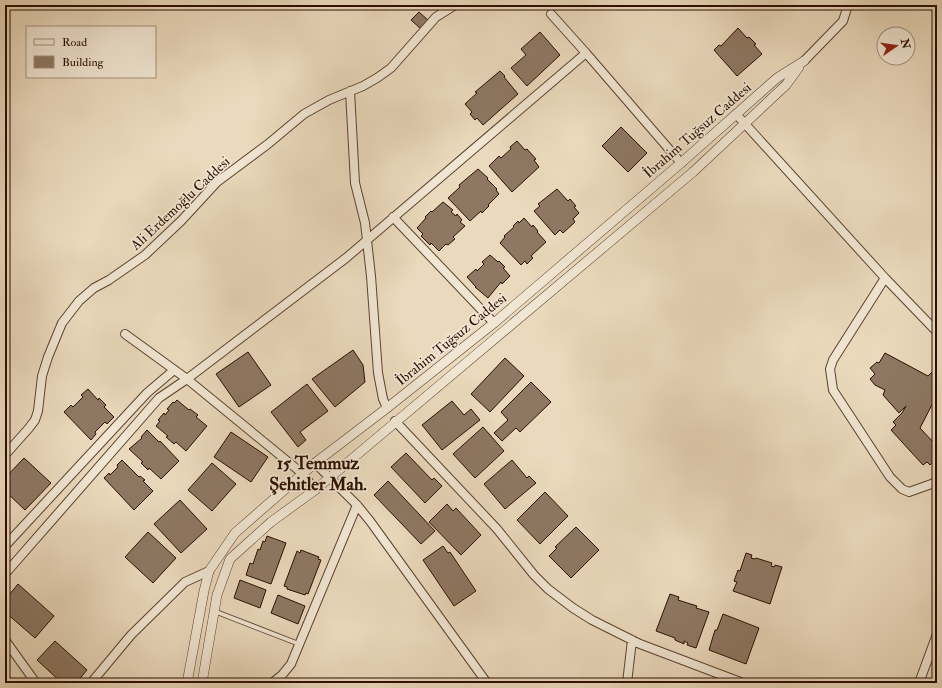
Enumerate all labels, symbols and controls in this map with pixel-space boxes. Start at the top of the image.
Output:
legend [26,26,156,78]
north arrow [876,26,916,66]
text: Road [62,35,87,50]
text: N [898,37,913,51]
text: Building [62,55,105,70]
street label: İbrahim Tuğsuz Caddesi [640,79,755,182]
street label: Ali Erdemoğlu Caddesi [126,153,234,254]
street label: İbrahim Tuğsuz Caddesi [393,289,510,389]
district label: 15 Temmuz Şehitler Mah. [269,452,367,496]

